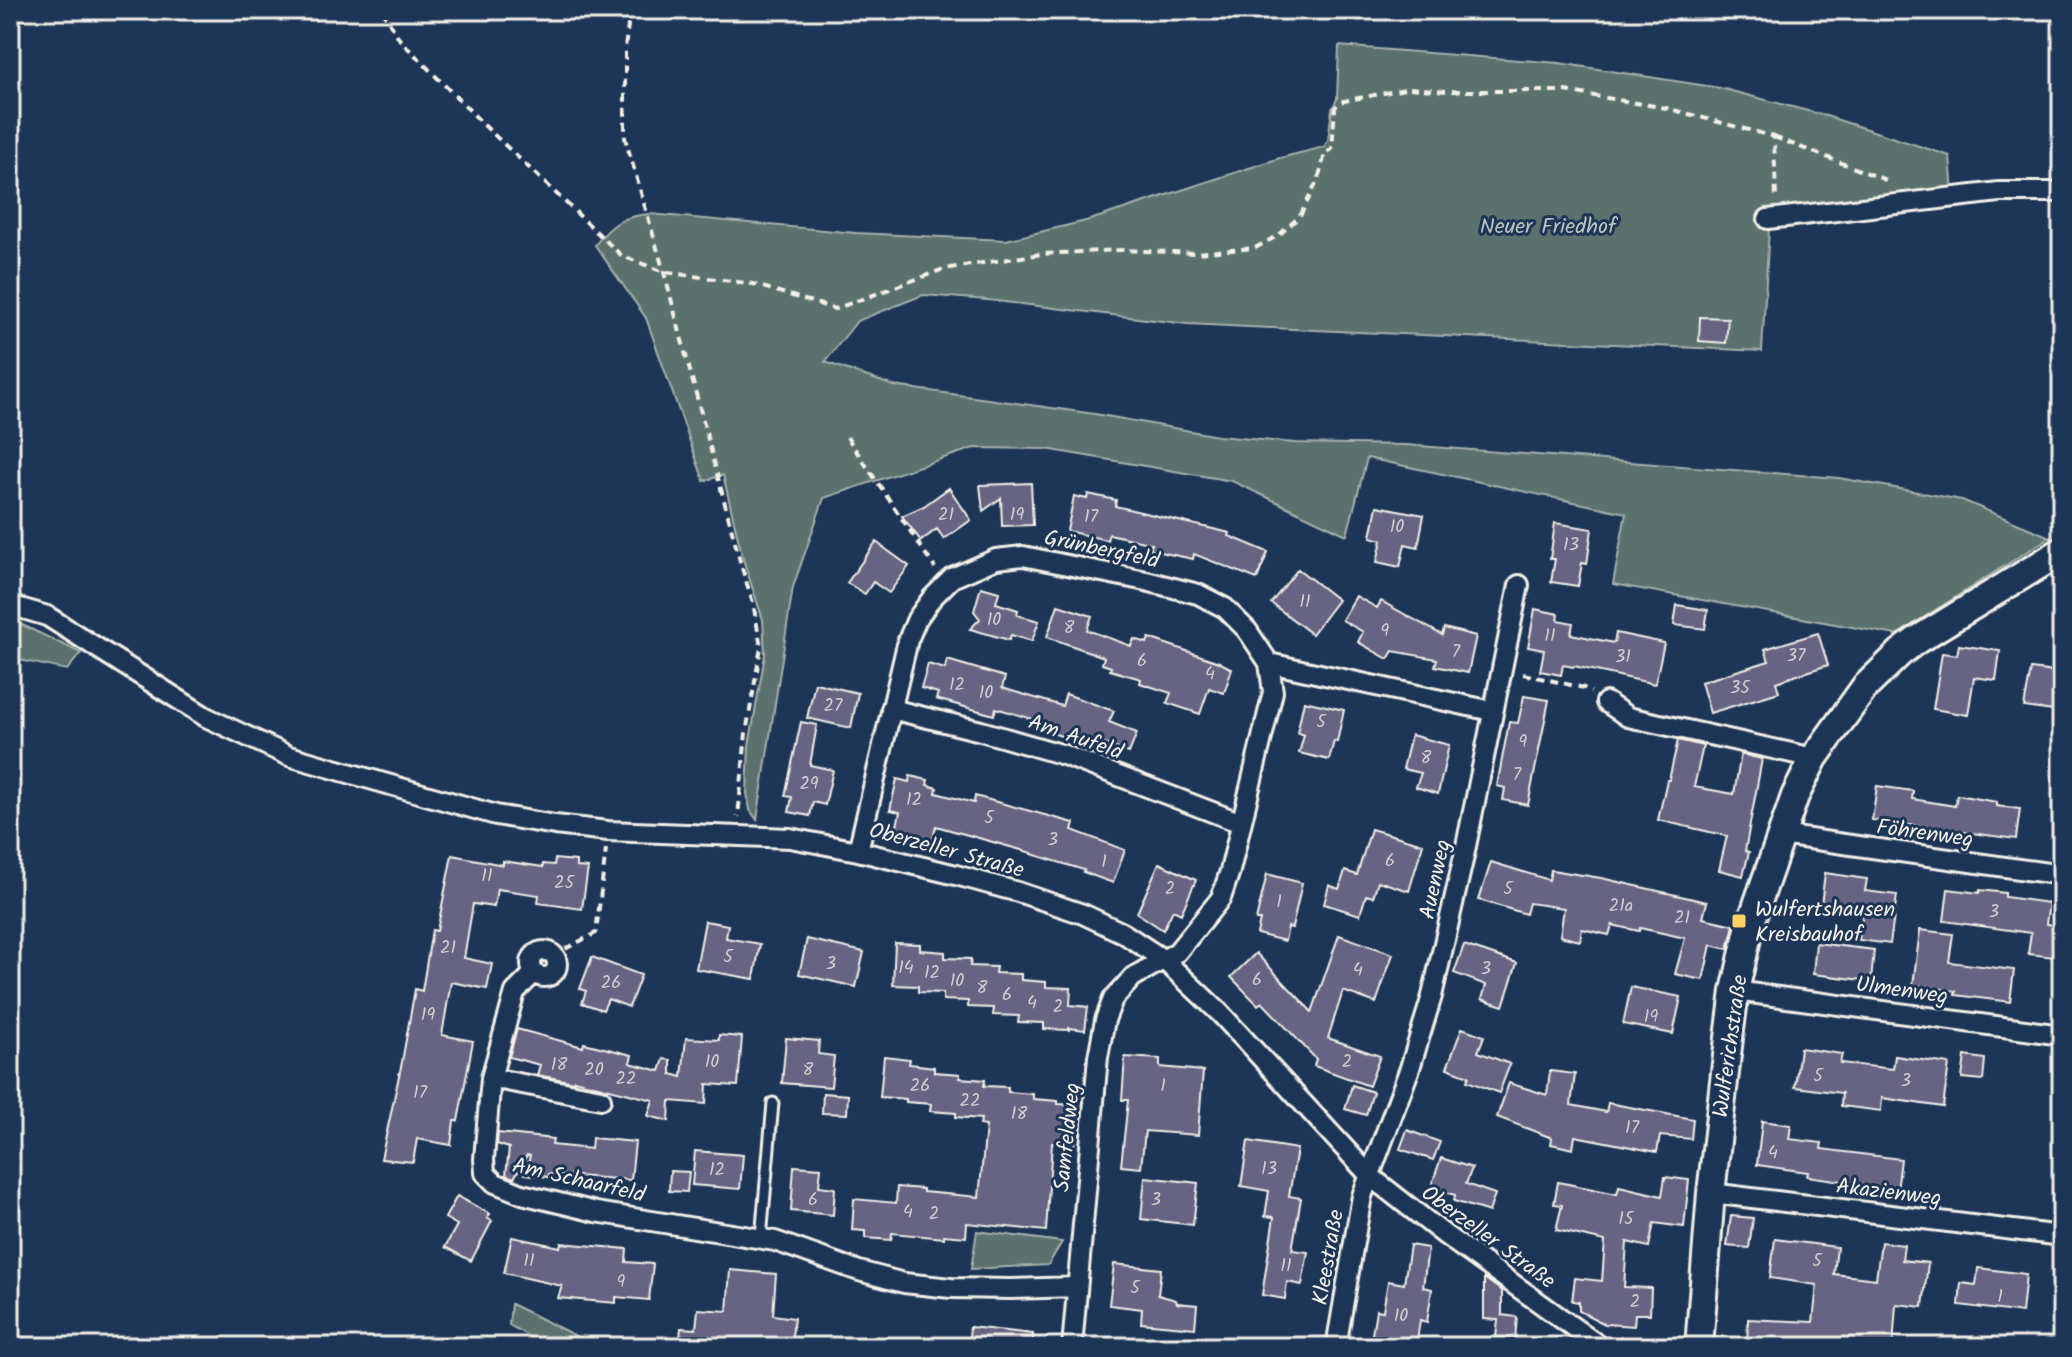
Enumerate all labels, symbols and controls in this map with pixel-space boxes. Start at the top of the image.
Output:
park label: Neuer Friedhof [1480,210,1619,245]
house number: 21 [938,501,954,530]
house number: 19 [1010,501,1024,530]
house number: 17 [1084,503,1099,532]
house number: 10 [1390,513,1404,542]
street label: Grünbergfeld [1041,521,1163,580]
house number: 13 [1563,531,1579,560]
house number: 11 [1299,588,1311,617]
house number: 10 [987,606,1001,635]
house number: 8 [1064,614,1075,643]
house number: 9 [1381,617,1390,646]
house number: 11 [1544,622,1556,651]
house number: 7 [1452,638,1461,667]
house number: 37 [1787,642,1806,671]
house number: 31 [1615,643,1631,672]
house number: 6 [1137,647,1147,676]
house number: 4 [1205,660,1215,689]
house number: 12 [949,671,965,700]
house number: 35 [1730,674,1751,703]
house number: 10 [979,679,993,708]
house number: 27 [824,692,843,721]
street label: Am Aufeld [1023,706,1128,771]
house number: 5 [1316,708,1327,737]
house number: 9 [1519,728,1528,757]
house number: 8 [1421,744,1432,773]
house number: 7 [1513,761,1522,790]
house number: 29 [799,770,819,799]
house number: 12 [906,786,922,815]
house number: 5 [984,804,995,833]
street label: Föhrenweg [1874,810,1975,859]
street label: Oberzeller Straße [865,814,1028,889]
house number: 3 [1048,826,1058,855]
street label: Auenweg [1411,836,1462,923]
house number: 6 [1385,847,1395,876]
house number: 1 [1101,848,1107,877]
house number: 11 [481,862,493,891]
house number: 25 [554,869,575,898]
house number: 2 [1165,875,1175,904]
house number: 5 [1503,875,1514,904]
house number: 1 [1276,888,1282,917]
house number: 21a [1609,892,1633,921]
place label: Wulfertshausen Kreisbauhof [1755,893,1895,953]
house number: 3 [1989,898,1999,927]
house number: 21 [1674,904,1690,933]
marker: Wulfertshausen Kreisbauhof [1730,912,1748,930]
house number: 21 [440,934,456,963]
house number: 5 [723,943,734,972]
house number: 3 [826,950,836,979]
house number: 14 [898,954,914,983]
house number: 3 [1481,955,1491,984]
house number: 4 [1353,956,1363,985]
house number: 12 [924,959,940,988]
house number: 6 [1252,966,1262,995]
house number: 10 [950,967,964,996]
street label: Ulmenweg [1853,968,1950,1015]
house number: 26 [601,969,621,998]
street label: Wulferichstraße [1704,973,1759,1120]
house number: 8 [977,974,988,1003]
house number: 6 [1002,981,1012,1010]
house number: 4 [1027,989,1037,1018]
house number: 2 [1053,993,1063,1022]
house number: 19 [421,1001,435,1030]
house number: 19 [1644,1003,1658,1032]
house number: 10 [705,1048,719,1077]
house number: 2 [1342,1048,1352,1077]
house number: 18 [551,1051,567,1080]
house number: 20 [584,1056,604,1085]
house number: 8 [803,1056,814,1085]
house number: 5 [1813,1062,1824,1091]
house number: 22 [616,1065,636,1094]
house number: 3 [1901,1067,1911,1096]
house number: 26 [910,1072,930,1101]
house number: 1 [1160,1072,1166,1101]
house number: 17 [413,1079,428,1108]
street label: Samfeldweg [1045,1081,1092,1193]
house number: 22 [960,1087,980,1116]
house number: 18 [1011,1100,1027,1129]
house number: 17 [1625,1114,1640,1143]
house number: 4 [1768,1139,1778,1168]
street label: Am Schaarfeld [509,1149,649,1214]
house number: 13 [1261,1155,1277,1184]
house number: 12 [709,1156,725,1185]
street label: Akazienweg [1834,1170,1943,1217]
street label: Oberzeller Straße [1413,1177,1562,1299]
house number: 6 [808,1186,818,1215]
house number: 3 [1151,1186,1161,1215]
house number: 4 [903,1198,913,1227]
house number: 2 [929,1200,939,1229]
house number: 15 [1618,1205,1635,1234]
street label: Kleestraße [1304,1207,1355,1308]
house number: 11 [523,1247,535,1276]
house number: 5 [1812,1247,1823,1276]
house number: 11 [1280,1252,1292,1281]
house number: 9 [617,1268,626,1297]
house number: 5 [1130,1274,1141,1303]
house number: 1 [1997,1283,2003,1312]
house number: 2 [1630,1288,1640,1317]
house number: 10 [1394,1302,1408,1331]

